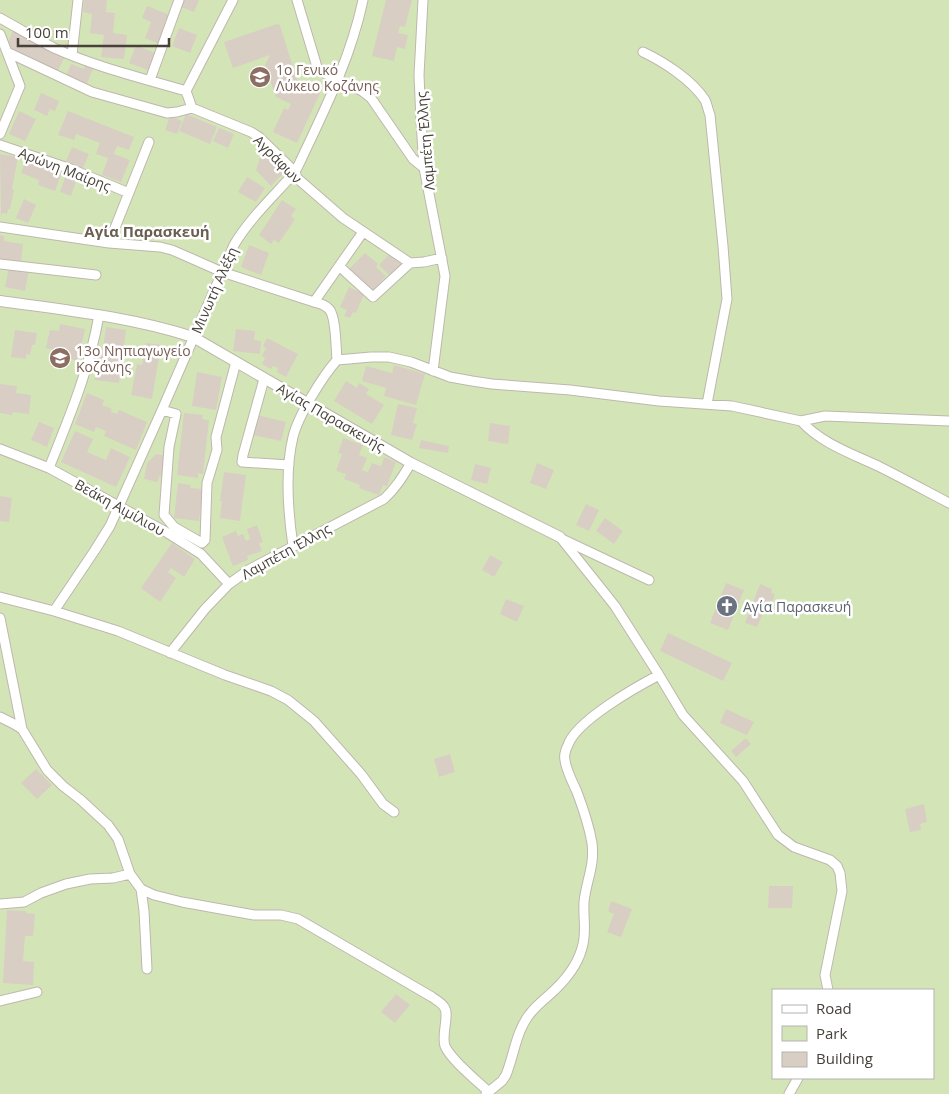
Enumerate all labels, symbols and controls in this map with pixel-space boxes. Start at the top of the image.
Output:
scale bar [18,15,169,47]
text: 100 m [25,22,69,42]
place label: 1ο Γενικό Λύκειο Κοζάνης [276,60,379,95]
school or university icon: 1ο Γενικό Λύκειο Κοζάνης [248,65,272,89]
street label: Λαμπέτη Έλλης [411,90,439,191]
street label: Αγράφων [250,131,306,187]
street label: Αρώνη Μαίρης [16,143,114,195]
district label: Αγία Παρασκευή [84,221,210,241]
street label: Μινωτή Αλέξη [186,244,242,336]
place label: 13ο Νηπιαγωγείο Κοζάνης [76,341,191,376]
school or university icon: 13ο Νηπιαγωγείο Κοζάνης [48,346,72,370]
street label: Αγίας Παρασκευής [273,378,389,456]
street label: Βεάκη Αιμίλιου [72,474,168,540]
street label: Λαμπέτη Έλλης [238,518,334,583]
church icon: Αγία Παρασκευή [715,594,739,618]
place label: Αγία Παρασκευή [743,597,851,616]
legend [772,989,934,1079]
text: Road [816,998,852,1018]
text: Park [816,1023,847,1043]
text: Building [816,1048,873,1068]

